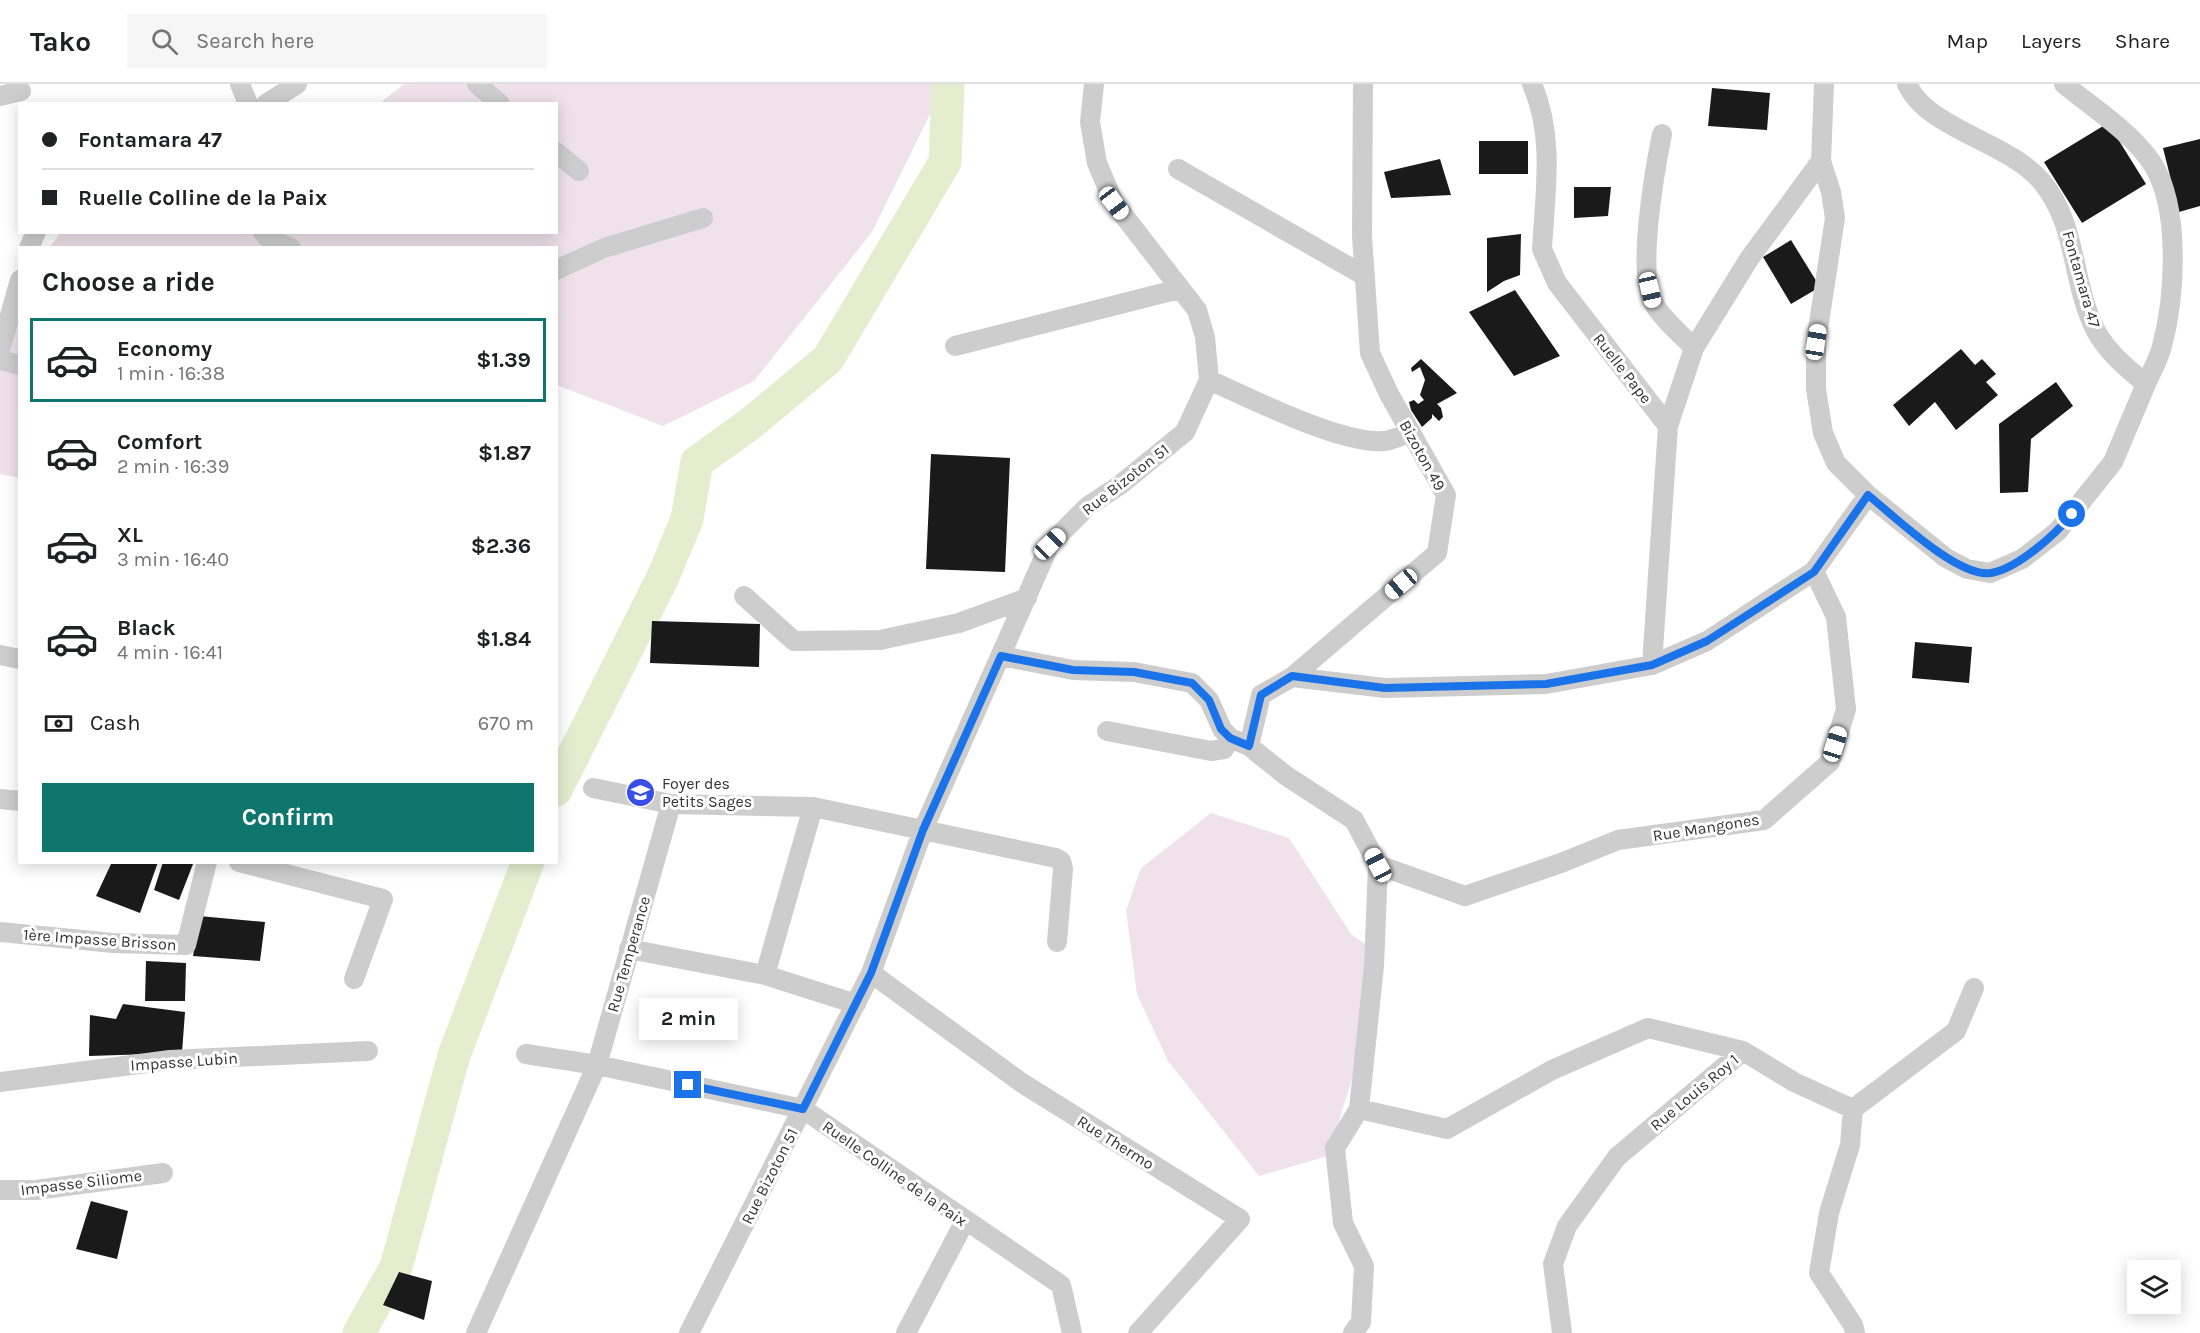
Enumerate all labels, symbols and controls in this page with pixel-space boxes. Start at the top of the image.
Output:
search box [127,14,547,68]
text: Tako [30,25,91,58]
icon: search [148,25,181,58]
text: Search here [196,28,314,54]
text: Map [1946,29,1988,53]
text: Layers [2021,29,2082,53]
text: Share [2115,29,2170,53]
text: Fontamara 47 [78,127,222,153]
car [1096,183,1132,223]
text: Ruelle Colline de la Paix [78,185,327,211]
street label: Fontamara 47 [2059,229,2105,330]
text: Choose a ride [42,266,215,298]
car [1637,270,1663,310]
car [1804,323,1828,361]
street label: Ruelle Pape [1589,329,1656,407]
icon: car [45,333,99,387]
text: Economy [117,336,212,362]
text: $1.39 [476,347,531,373]
text: 1 min · 16:38 [117,362,225,385]
street label: Bizoton 49 [1395,417,1450,494]
icon: car [45,426,99,480]
text: Comfort [117,429,202,455]
text: $1.87 [478,440,531,466]
street label: Rue Bizoton 51 [1078,440,1173,519]
text: 2 min · 16:39 [117,455,229,478]
route start [2058,500,2085,527]
icon: car [45,519,99,573]
text: XL [117,522,143,548]
car [1031,525,1069,563]
text: $2.36 [471,533,531,559]
text: 3 min · 16:40 [117,548,229,571]
car [1381,566,1421,602]
icon: car [45,612,99,666]
text: Black [117,615,176,641]
text: $1.84 [476,626,531,652]
text: 4 min · 16:41 [117,641,223,664]
icon: cash [42,707,75,740]
text: Cash [90,710,140,736]
text: 670 m [478,712,534,735]
car [1821,724,1849,764]
place label: Foyer des Petits Sages [662,774,752,811]
school or university icon: Foyer des Petits Sages [625,776,657,808]
button: Confirm [42,783,534,852]
street label: Rue Mangones [1651,810,1761,845]
car [1362,845,1394,885]
street label: Rue Temperance [603,894,654,1014]
street label: 1ère Impasse Brisson [23,925,177,954]
callout: 2 min [638,998,738,1040]
text: 2 min [661,1007,716,1030]
street label: Impasse Lubin [130,1048,238,1075]
street label: Rue Louis Roy 1 [1646,1050,1742,1135]
route end [674,1071,701,1098]
street label: Rue Thermo [1074,1111,1158,1174]
street label: Ruelle Colline de la Paix [819,1116,971,1230]
street label: Rue Bizoton 51 [737,1125,802,1227]
street label: Impasse Siliome [19,1166,143,1199]
map controls [2127,1260,2181,1314]
button: layers [2127,1260,2181,1314]

